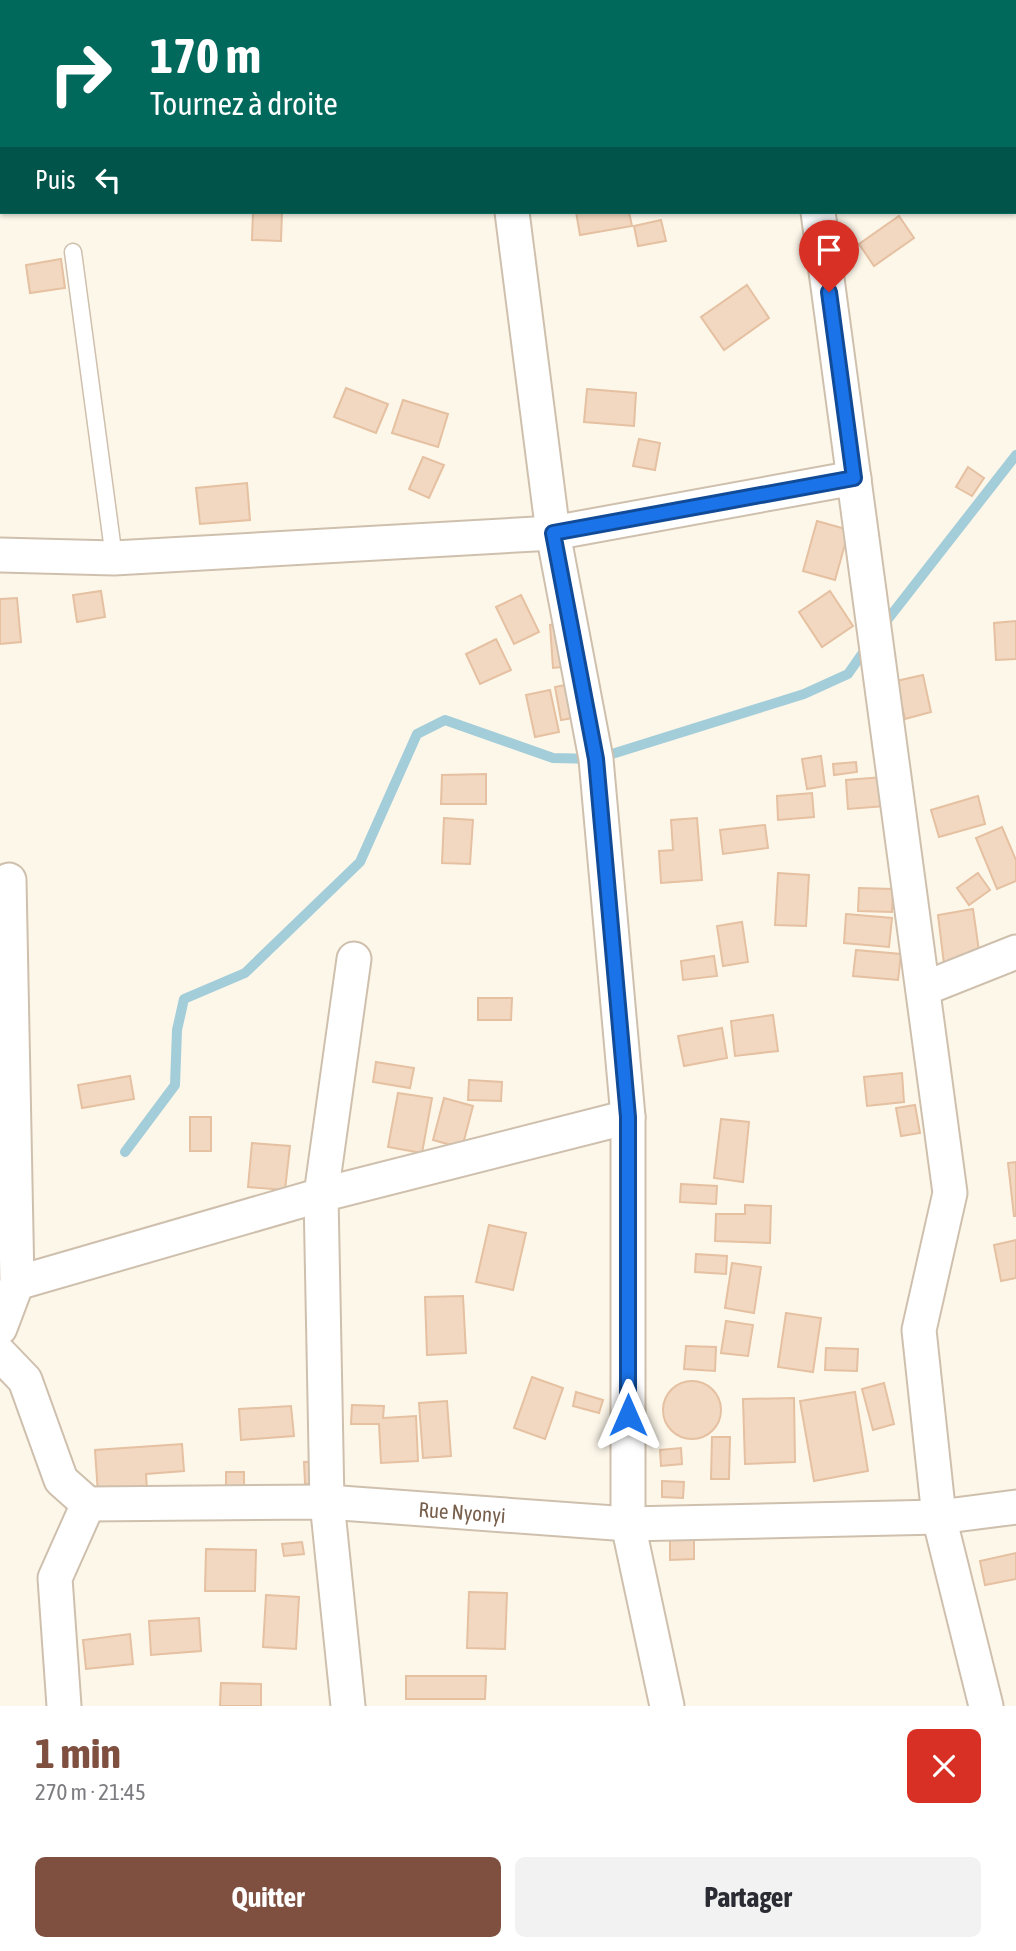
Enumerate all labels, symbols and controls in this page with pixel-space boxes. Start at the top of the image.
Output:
text: 170 m [150,27,261,83]
icon: right [35,28,126,119]
text: Tournez à droite [150,85,338,122]
icon: left [89,161,127,199]
text: Puis [35,165,75,195]
pin [799,220,859,292]
icon: arrive [810,231,848,269]
position arrow [591,1378,665,1452]
street label: Rue Nyonyi [418,1497,507,1527]
text: 1 min [35,1729,121,1777]
button: close [907,1729,981,1803]
text: 270 m · 21:45 [35,1779,146,1805]
button: Quitter [35,1857,501,1937]
button: Partager [515,1857,981,1937]

